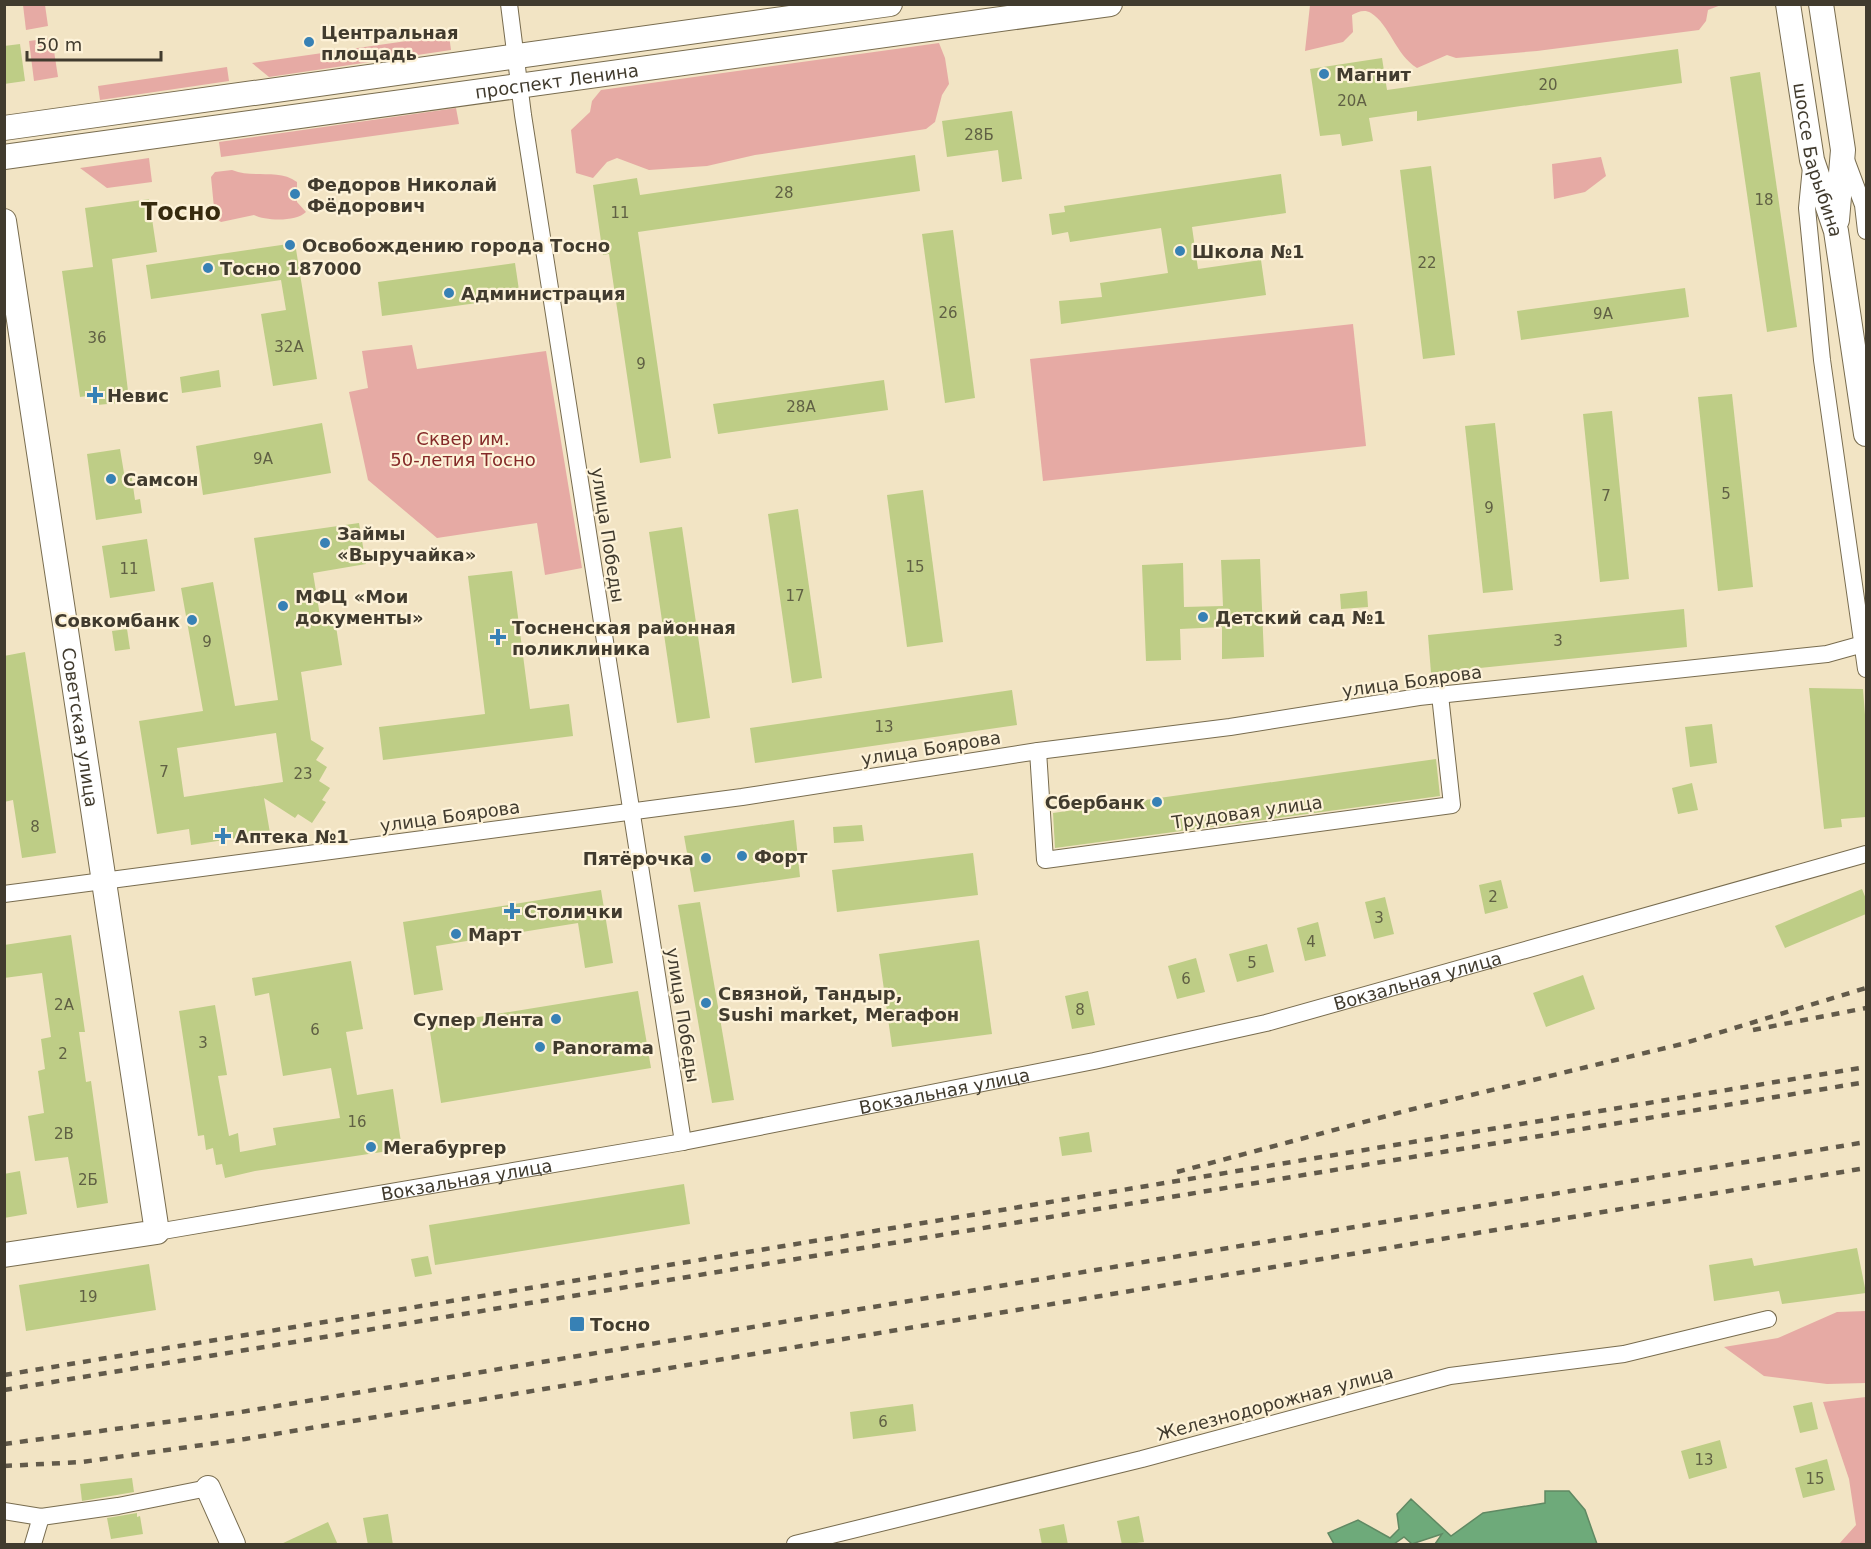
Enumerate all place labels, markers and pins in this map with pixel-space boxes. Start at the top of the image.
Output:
place label: Центральная площадь [321,22,459,64]
marker: Центральная площадь [302,35,316,49]
place label: Магнит [1336,64,1412,85]
marker: Магнит [1317,67,1331,81]
place label: Федоров Николай Фёдорович [307,174,497,216]
marker: Федоров Николай Фёдорович [288,187,302,201]
place label: Освобождению города Тосно [302,235,610,256]
marker: Освобождению города Тосно [283,238,297,252]
place label: Школа №1 [1192,241,1305,262]
marker: Школа №1 [1173,244,1187,258]
place label: Тосно 187000 [220,258,362,279]
marker: Тосно 187000 [201,261,215,275]
place label: Администрация [461,283,626,304]
marker: Администрация [442,286,456,300]
place label: Невис [107,385,169,406]
marker: Невис [88,388,102,402]
place label: Самсон [123,469,199,490]
marker: Самсон [104,472,118,486]
place label: Займы «Выручайка» [337,523,476,565]
marker: Займы «Выручайка» [318,536,332,550]
place label: МФЦ «Мои документы» [295,586,424,628]
marker: МФЦ «Мои документы» [276,599,290,613]
place label: Детский сад №1 [1215,607,1386,628]
place label: Совкомбанк [54,610,180,631]
marker: Детский сад №1 [1196,610,1210,624]
marker: Совкомбанк [185,613,199,627]
place label: Тосненская районная поликлиника [512,617,736,659]
marker: Тосненская районная поликлиника [489,628,507,646]
place label: Сбербанк [1045,792,1145,813]
marker: Сбербанк [1150,795,1164,809]
place label: Аптека №1 [235,826,349,847]
marker: Аптека №1 [216,829,230,843]
place label: Форт [754,846,808,867]
place label: Пятёрочка [583,848,694,869]
marker: Форт [735,849,749,863]
marker: Пятёрочка [699,851,713,865]
place label: Столички [524,901,623,922]
marker: Столички [505,904,519,918]
place label: Март [468,924,522,945]
marker: Март [449,927,463,941]
place label: Связной, Тандыр, Sushi market, Мегафон [718,983,959,1025]
marker: Связной, Тандыр, Sushi market, Мегафон [699,996,713,1010]
place label: Супер Лента [413,1009,544,1030]
marker: Супер Лента [549,1012,563,1026]
place label: Panorama [552,1037,654,1058]
marker: Panorama [533,1040,547,1054]
place label: Мегабургер [383,1137,506,1158]
marker: Мегабургер [364,1140,378,1154]
place label: Тосно [590,1314,650,1335]
marker: Тосно [568,1315,586,1333]

